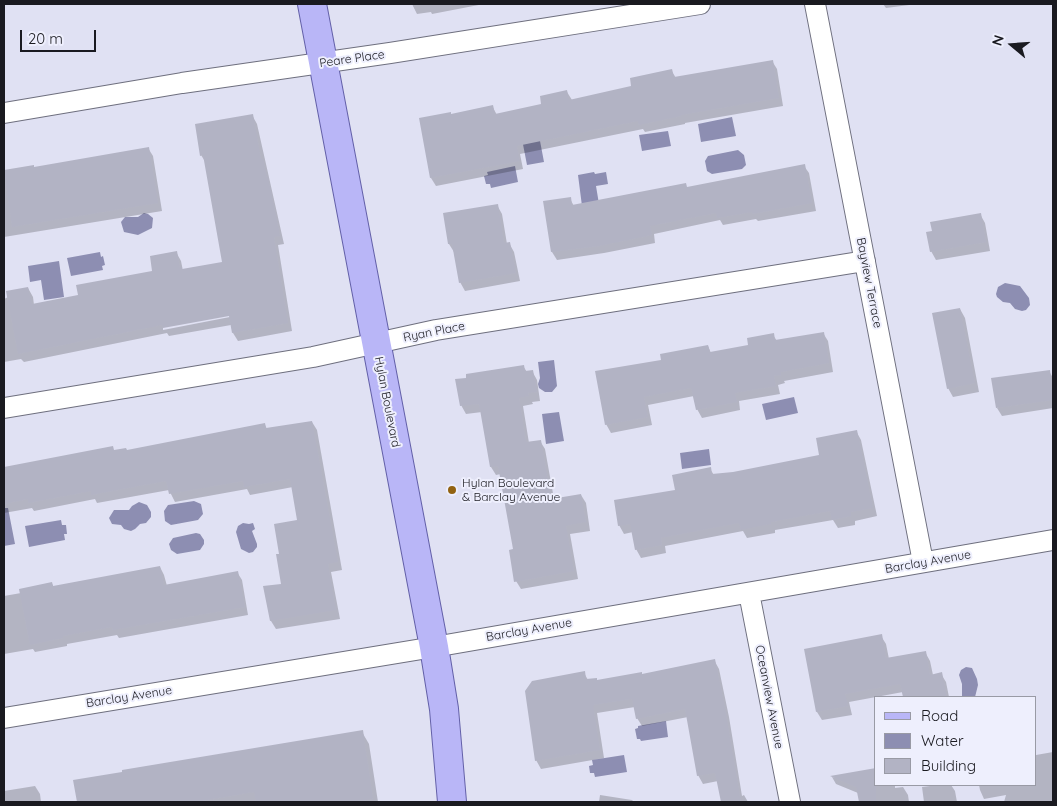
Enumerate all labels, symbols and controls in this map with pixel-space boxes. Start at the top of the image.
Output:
scale bar [22,20,99,52]
north arrow [987,20,1037,70]
text: 20 m [28,29,63,48]
text: N [988,33,1008,48]
street label: Peare Place [318,47,386,71]
street label: Bayview Terrace [853,237,885,329]
street label: Ryan Place [402,319,466,345]
street label: Hylan Boulevard [371,355,403,449]
place label: Hylan Boulevard & Barclay Avenue [462,476,560,504]
marker: Hylan Boulevard & Barclay Avenue [446,484,458,496]
street label: Barclay Avenue [884,547,972,577]
street label: Barclay Avenue [485,615,573,645]
street label: Oceanview Avenue [752,644,786,750]
street label: Barclay Avenue [85,683,173,711]
legend [874,696,1037,786]
text: Road [921,706,958,725]
text: Water [921,731,964,750]
text: Building [921,756,976,775]

